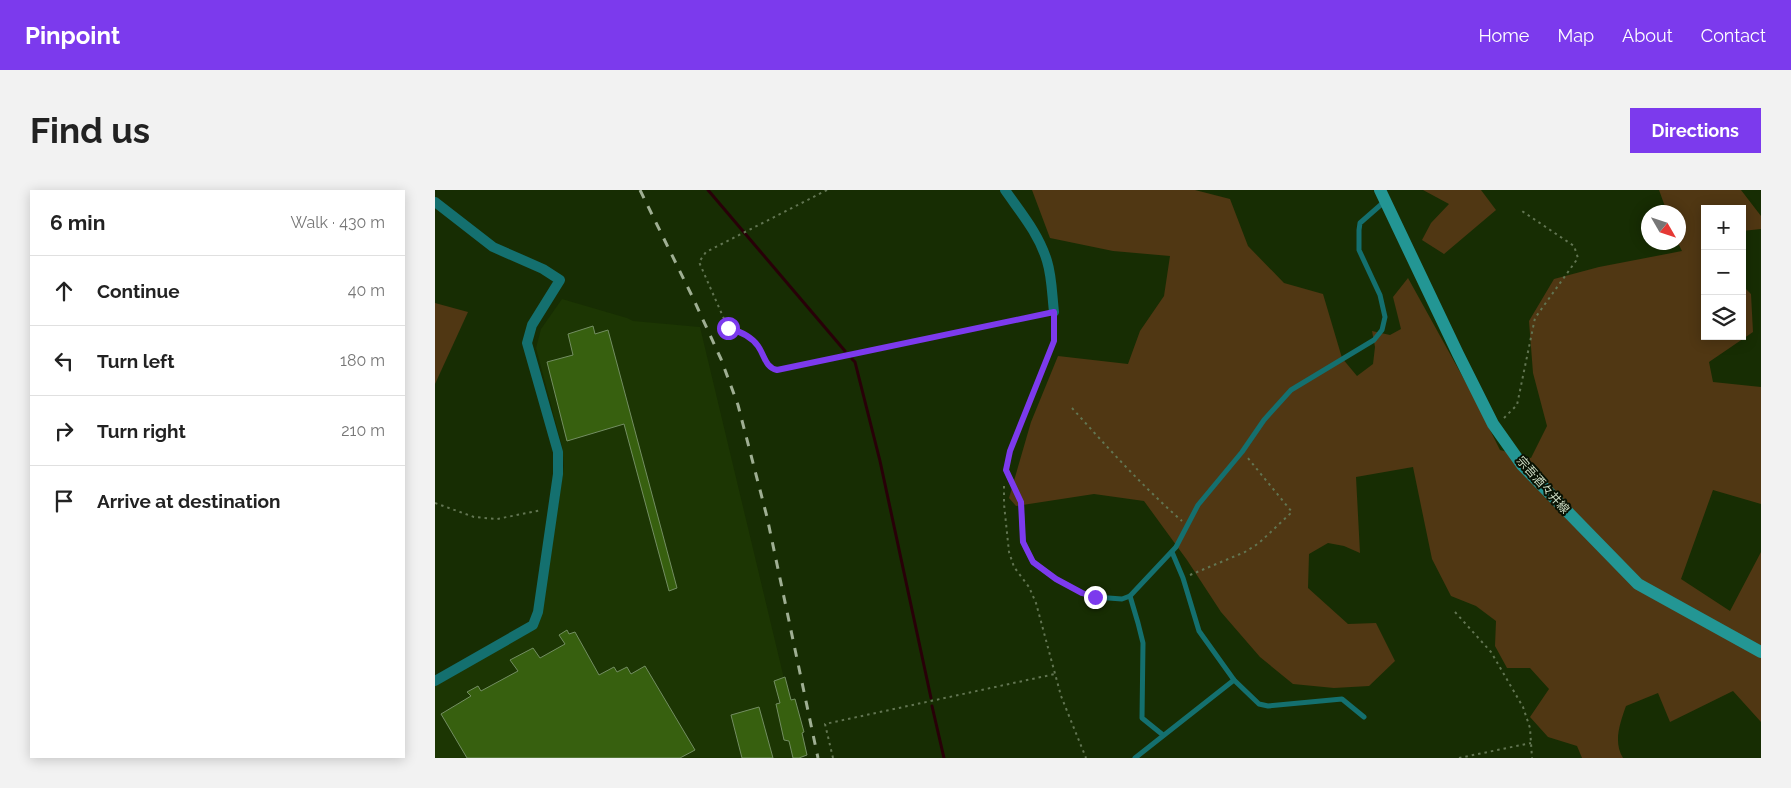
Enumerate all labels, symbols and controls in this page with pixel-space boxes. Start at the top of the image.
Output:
text: Pinpoint [25,21,120,50]
text: Home [1478,25,1529,46]
text: Map [1557,25,1594,46]
text: About [1622,25,1673,46]
text: Contact [1701,25,1766,46]
button: Directions [1630,108,1761,153]
text: Find us [30,110,150,151]
north arrow [1641,205,1686,250]
map controls [1701,205,1746,340]
button: + [1701,205,1746,250]
text: 6 min [50,210,105,235]
text: Walk · 430 m [291,213,385,232]
button: − [1701,250,1746,295]
icon: ahead [50,277,78,305]
text: Continue [97,280,180,302]
text: 40 m [348,281,385,300]
button: layers [1701,295,1746,340]
route start [717,317,740,340]
icon: left [50,347,78,375]
text: Turn left [97,350,174,372]
text: 180 m [340,351,385,370]
icon: right [50,417,78,445]
text: Turn right [97,420,186,442]
text: 210 m [341,421,385,440]
street label: 宗吾酒々井線 [1514,454,1572,516]
icon: arrive [50,487,78,515]
text: Arrive at destination [97,490,281,512]
route end [1084,586,1107,609]

